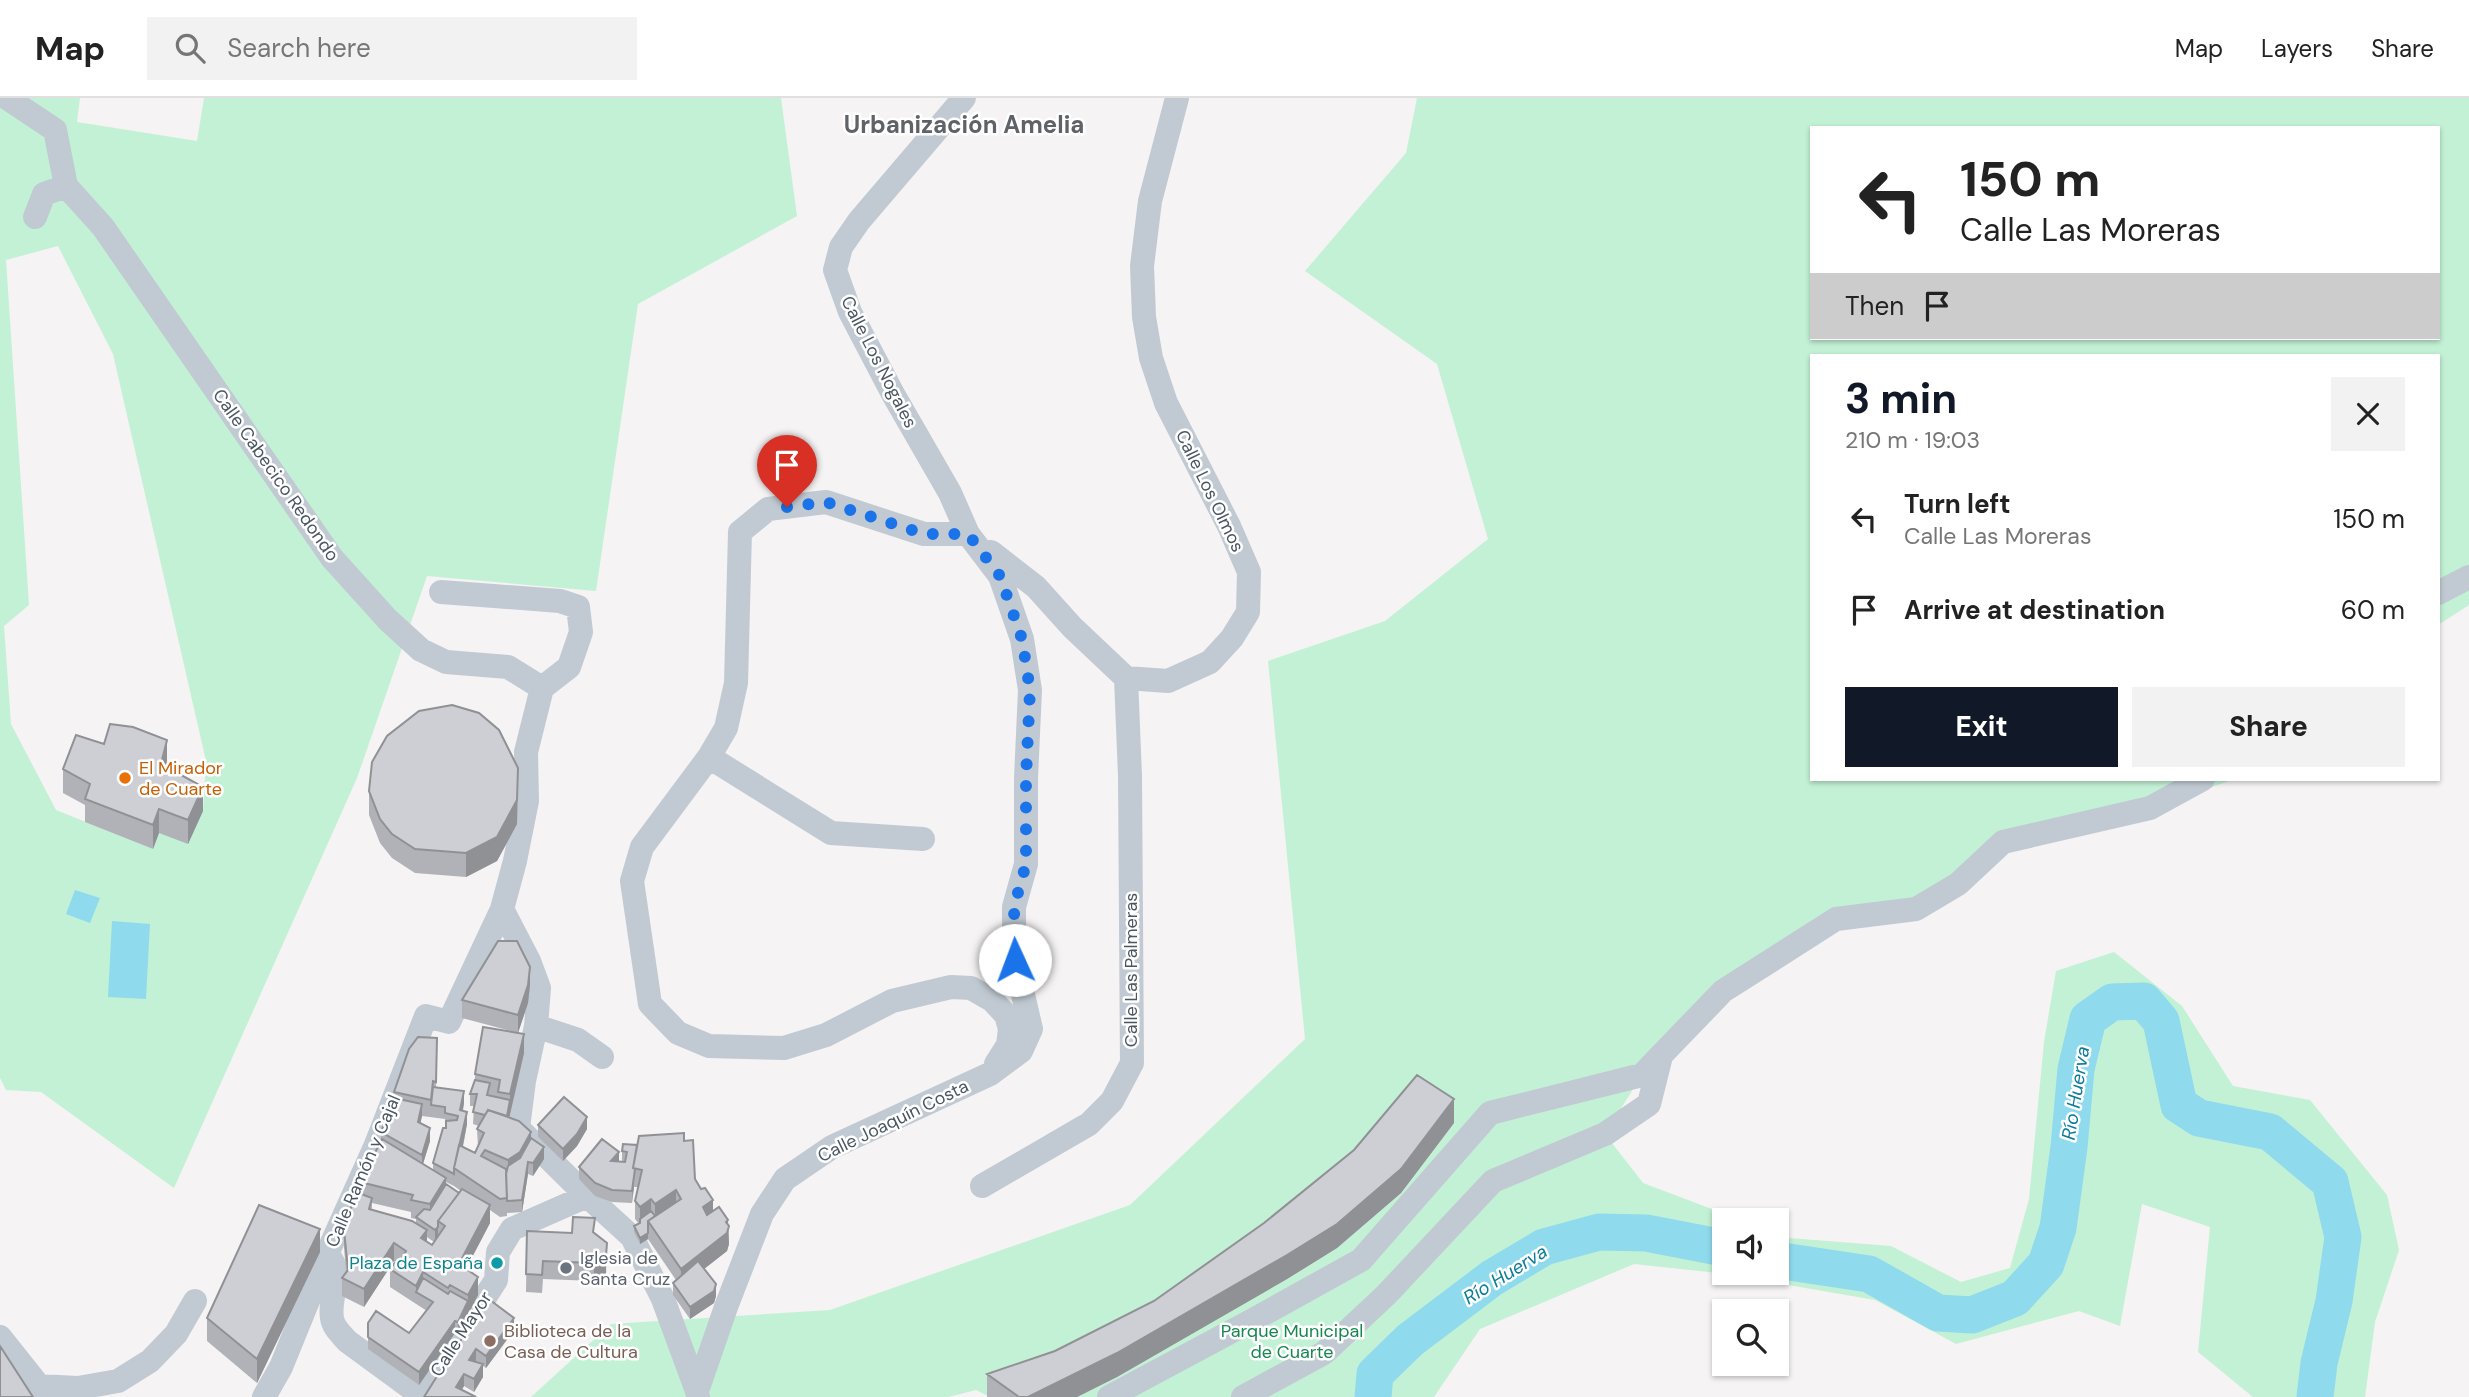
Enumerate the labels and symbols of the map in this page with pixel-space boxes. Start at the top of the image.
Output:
district label: Urbanización Amelia [844,109,1084,140]
street label: Calle Los Nogales [835,292,923,432]
street label: Calle Cabecico Redondo [207,384,345,566]
street label: Calle Los Olmos [1170,426,1250,556]
pin [757,435,817,507]
place label: El Mirador de Cuarte [139,756,223,801]
marker: El Mirador de Cuarte [117,770,133,786]
street label: Calle Las Palmeras [1119,893,1143,1047]
position arrow [978,923,1052,997]
water label: Río Huerva [2056,1044,2095,1142]
street label: Calle Joaquín Costa [814,1074,972,1168]
street label: Calle Ramón y Cajal [320,1091,406,1251]
water label: Río Huerva [1458,1239,1552,1310]
place label: Iglesia de Santa Cruz [580,1246,670,1291]
place label: Plaza de España [349,1251,483,1275]
marker: Plaza de España [489,1255,505,1271]
marker: Iglesia de Santa Cruz [558,1260,574,1276]
street label: Calle Mayor [425,1287,498,1381]
place label: Biblioteca de la Casa de Cultura [504,1319,638,1364]
park label: Parque Municipal de Cuarte [1221,1319,1363,1364]
marker: Biblioteca de la Casa de Cultura [482,1333,498,1349]

